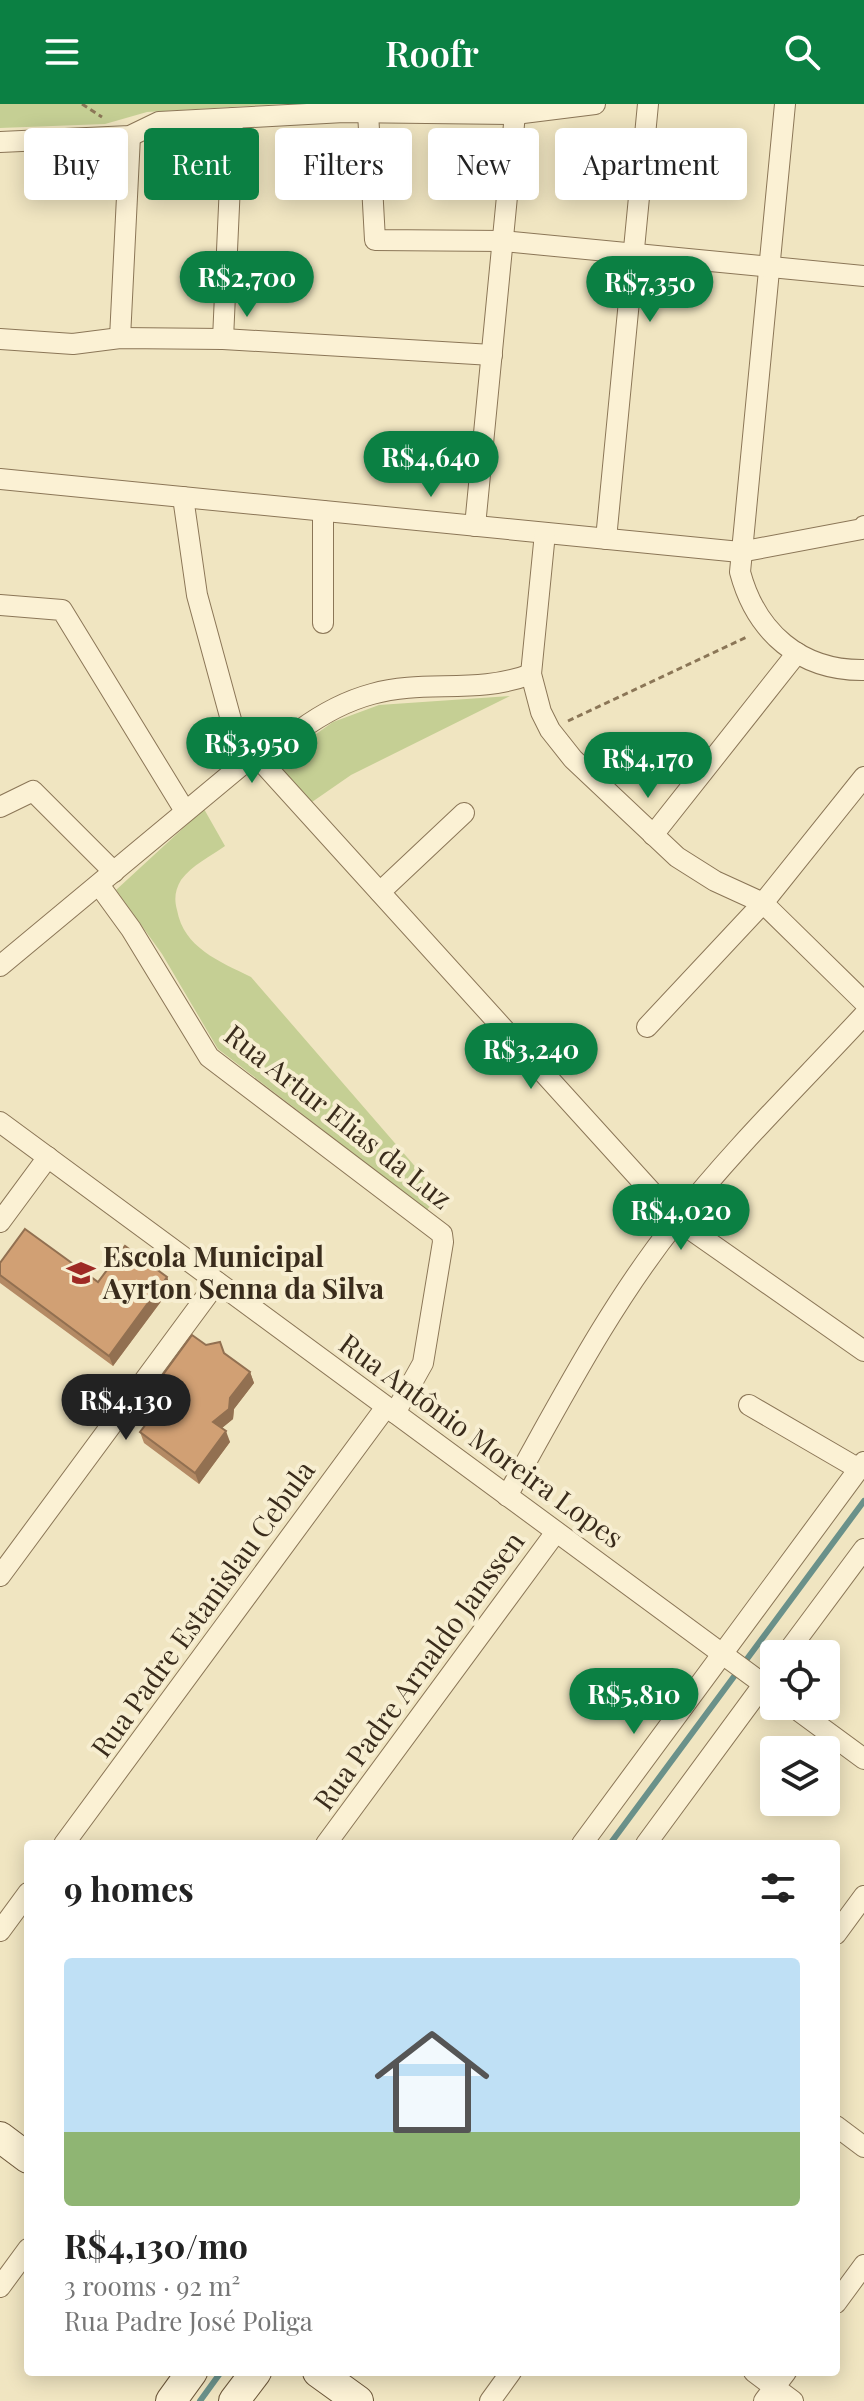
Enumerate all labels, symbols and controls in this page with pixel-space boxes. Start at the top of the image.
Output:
text: Roofr [385,28,479,76]
icon: menu [40,30,84,74]
icon: search [780,30,824,74]
chip: Buy [24,128,128,200]
chip: Rent [144,128,259,200]
chip: Filters [275,128,412,200]
chip: New [428,128,539,200]
chip: Apartment [555,128,747,200]
pin: R$2,700 [173,251,321,319]
pin: R$7,350 [576,256,724,324]
text: R$2,700 [198,259,296,294]
text: R$7,350 [604,264,696,299]
pin: R$4,640 [357,431,505,499]
text: R$4,640 [382,439,480,474]
pin: R$3,950 [178,717,326,785]
text: R$3,950 [204,725,300,760]
pin: R$4,170 [574,732,722,800]
text: R$4,170 [602,740,694,775]
street label: Rua Artur Elias da Luz [218,1015,460,1216]
pin: R$3,240 [457,1023,605,1091]
text: R$3,240 [483,1031,579,1066]
pin: R$4,020 [607,1184,755,1252]
text: R$4,020 [631,1192,731,1227]
place label: Escola Municipal Ayrton Senna da Silva [102,1237,385,1306]
school or university icon: Escola Municipal Ayrton Senna da Silva [66,1258,96,1288]
street label: Rua Antônio Moreira Lopes [333,1324,631,1555]
pin: R$4,130 [52,1374,200,1442]
text: R$4,130 [80,1382,172,1417]
street label: Rua Padre Estanislau Cebula [82,1452,322,1764]
street label: Rua Padre Arnaldo Janssen [304,1523,532,1817]
map controls [760,1640,840,1816]
button: locate [760,1640,840,1720]
pin: R$5,810 [560,1668,708,1736]
text: R$5,810 [587,1676,681,1711]
button: layers [760,1736,840,1816]
text: 9 homes [64,1865,194,1911]
icon: filters [756,1866,800,1910]
icon: home [360,2010,504,2154]
text: R$4,130/mo [64,2222,248,2268]
text: 3 rooms · 92 m² [64,2268,240,2303]
text: Rua Padre José Poliga [64,2303,313,2338]

